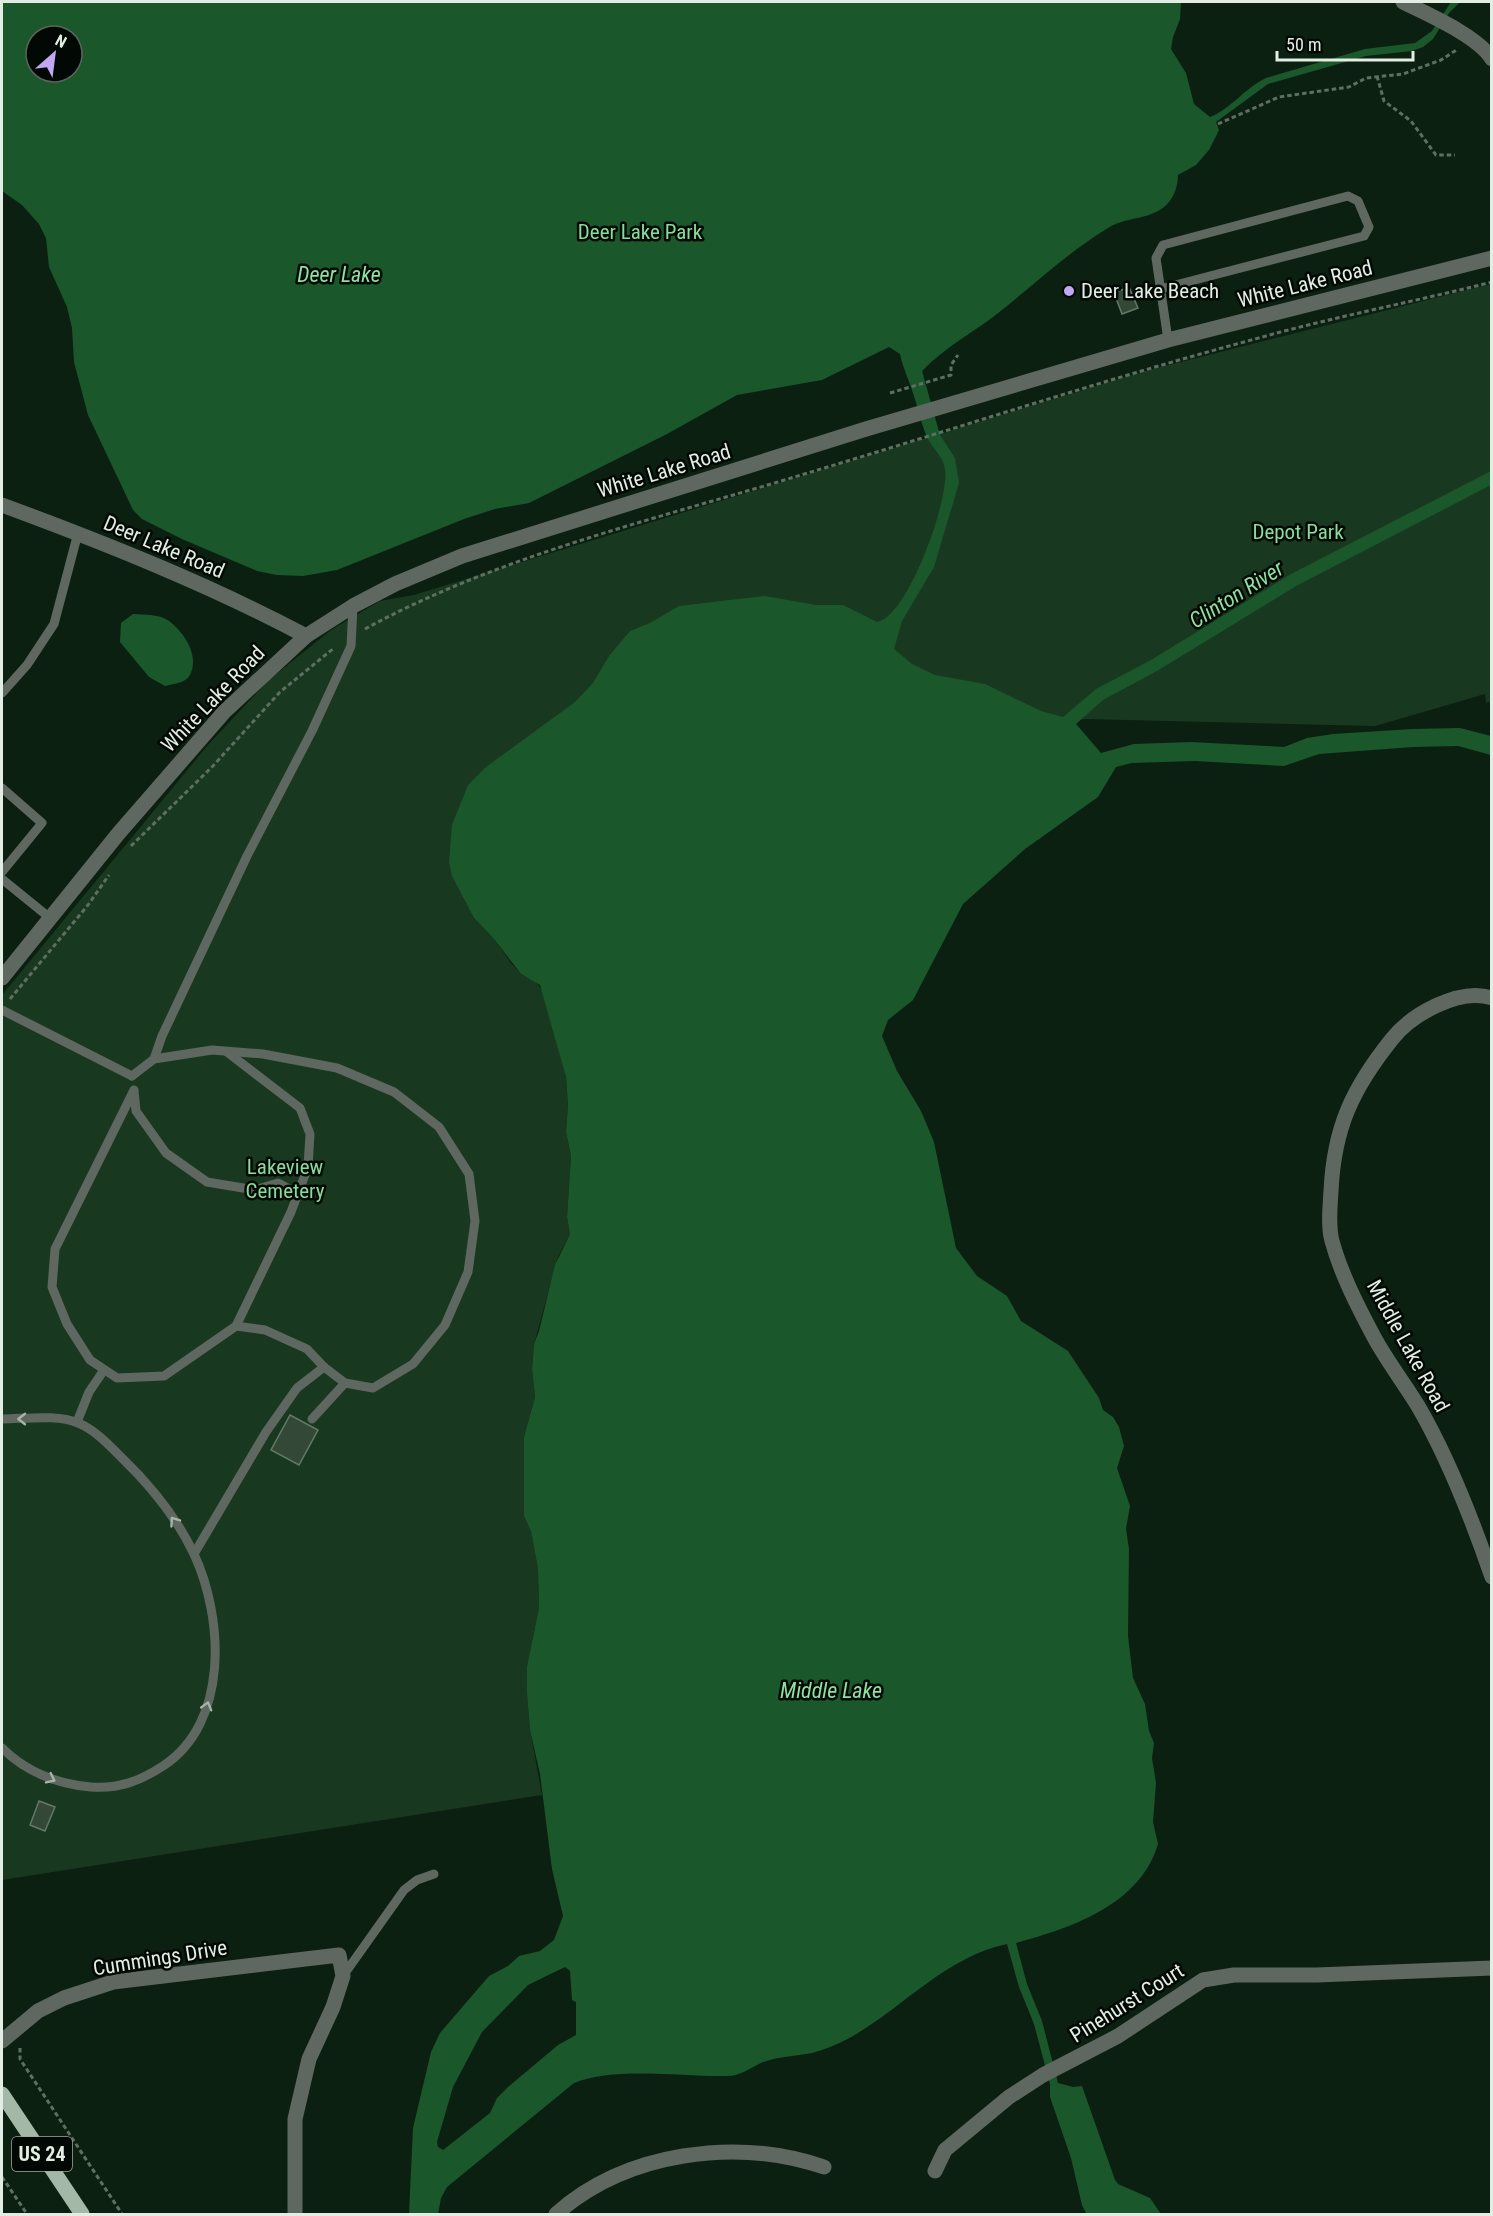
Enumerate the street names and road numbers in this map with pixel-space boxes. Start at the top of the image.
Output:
street label: White Lake Road [1235,256,1375,312]
street label: White Lake Road [595,439,733,503]
street label: Deer Lake Road [100,511,228,583]
street label: White Lake Road [156,641,270,757]
street label: Middle Lake Road [1362,1276,1454,1416]
street label: Cummings Drive [91,1936,229,1980]
street label: Pinehurst Court [1066,1959,1188,2047]
road number: US 24 [12,2137,72,2171]

